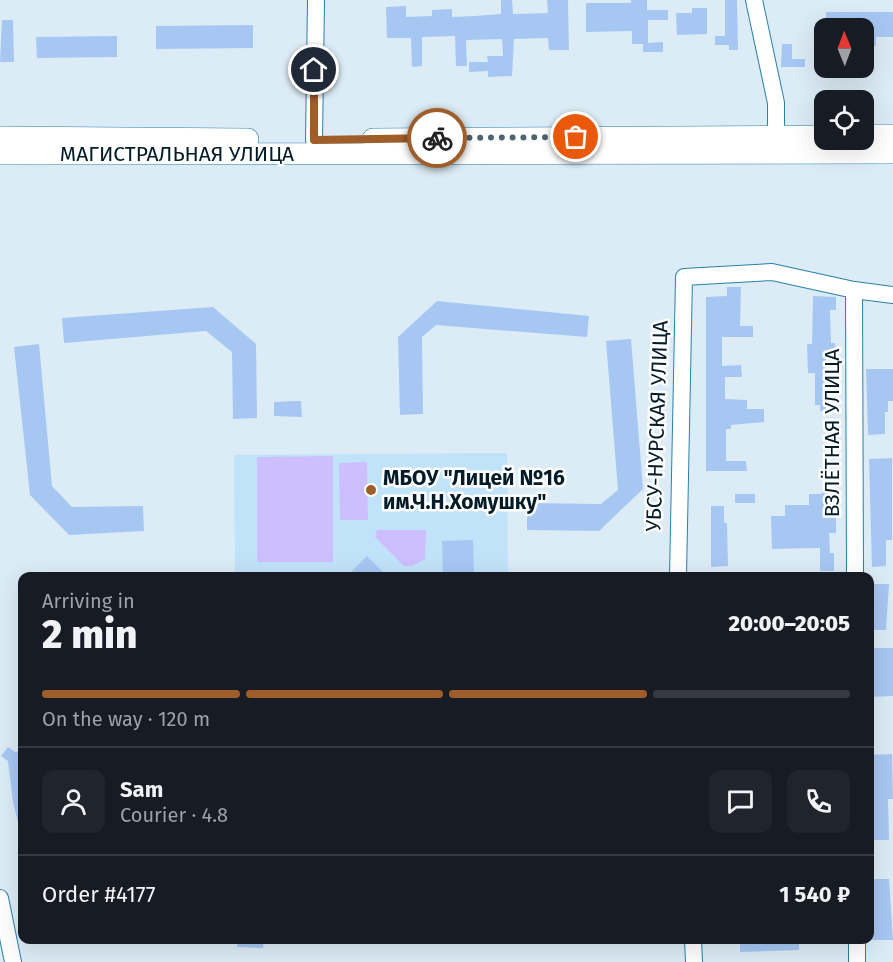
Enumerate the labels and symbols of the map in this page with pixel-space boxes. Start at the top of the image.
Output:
north arrow [814,18,874,78]
pin [288,44,339,95]
courier [407,108,467,168]
pin [550,111,601,162]
street label: МАГИСТРАЛЬНАЯ УЛИЦА [60,141,294,167]
street label: УБСУ-НУРСКАЯ УЛИЦА [640,320,674,532]
street label: ВЗЛЁТНАЯ УЛИЦА [819,349,845,517]
place label: МБОУ "Лицей №16 им.Ч.Н.Хомушку" [383,465,565,515]
marker: МБОУ "Лицей №16 им.Ч.Н.Хомушку" [364,483,378,497]

